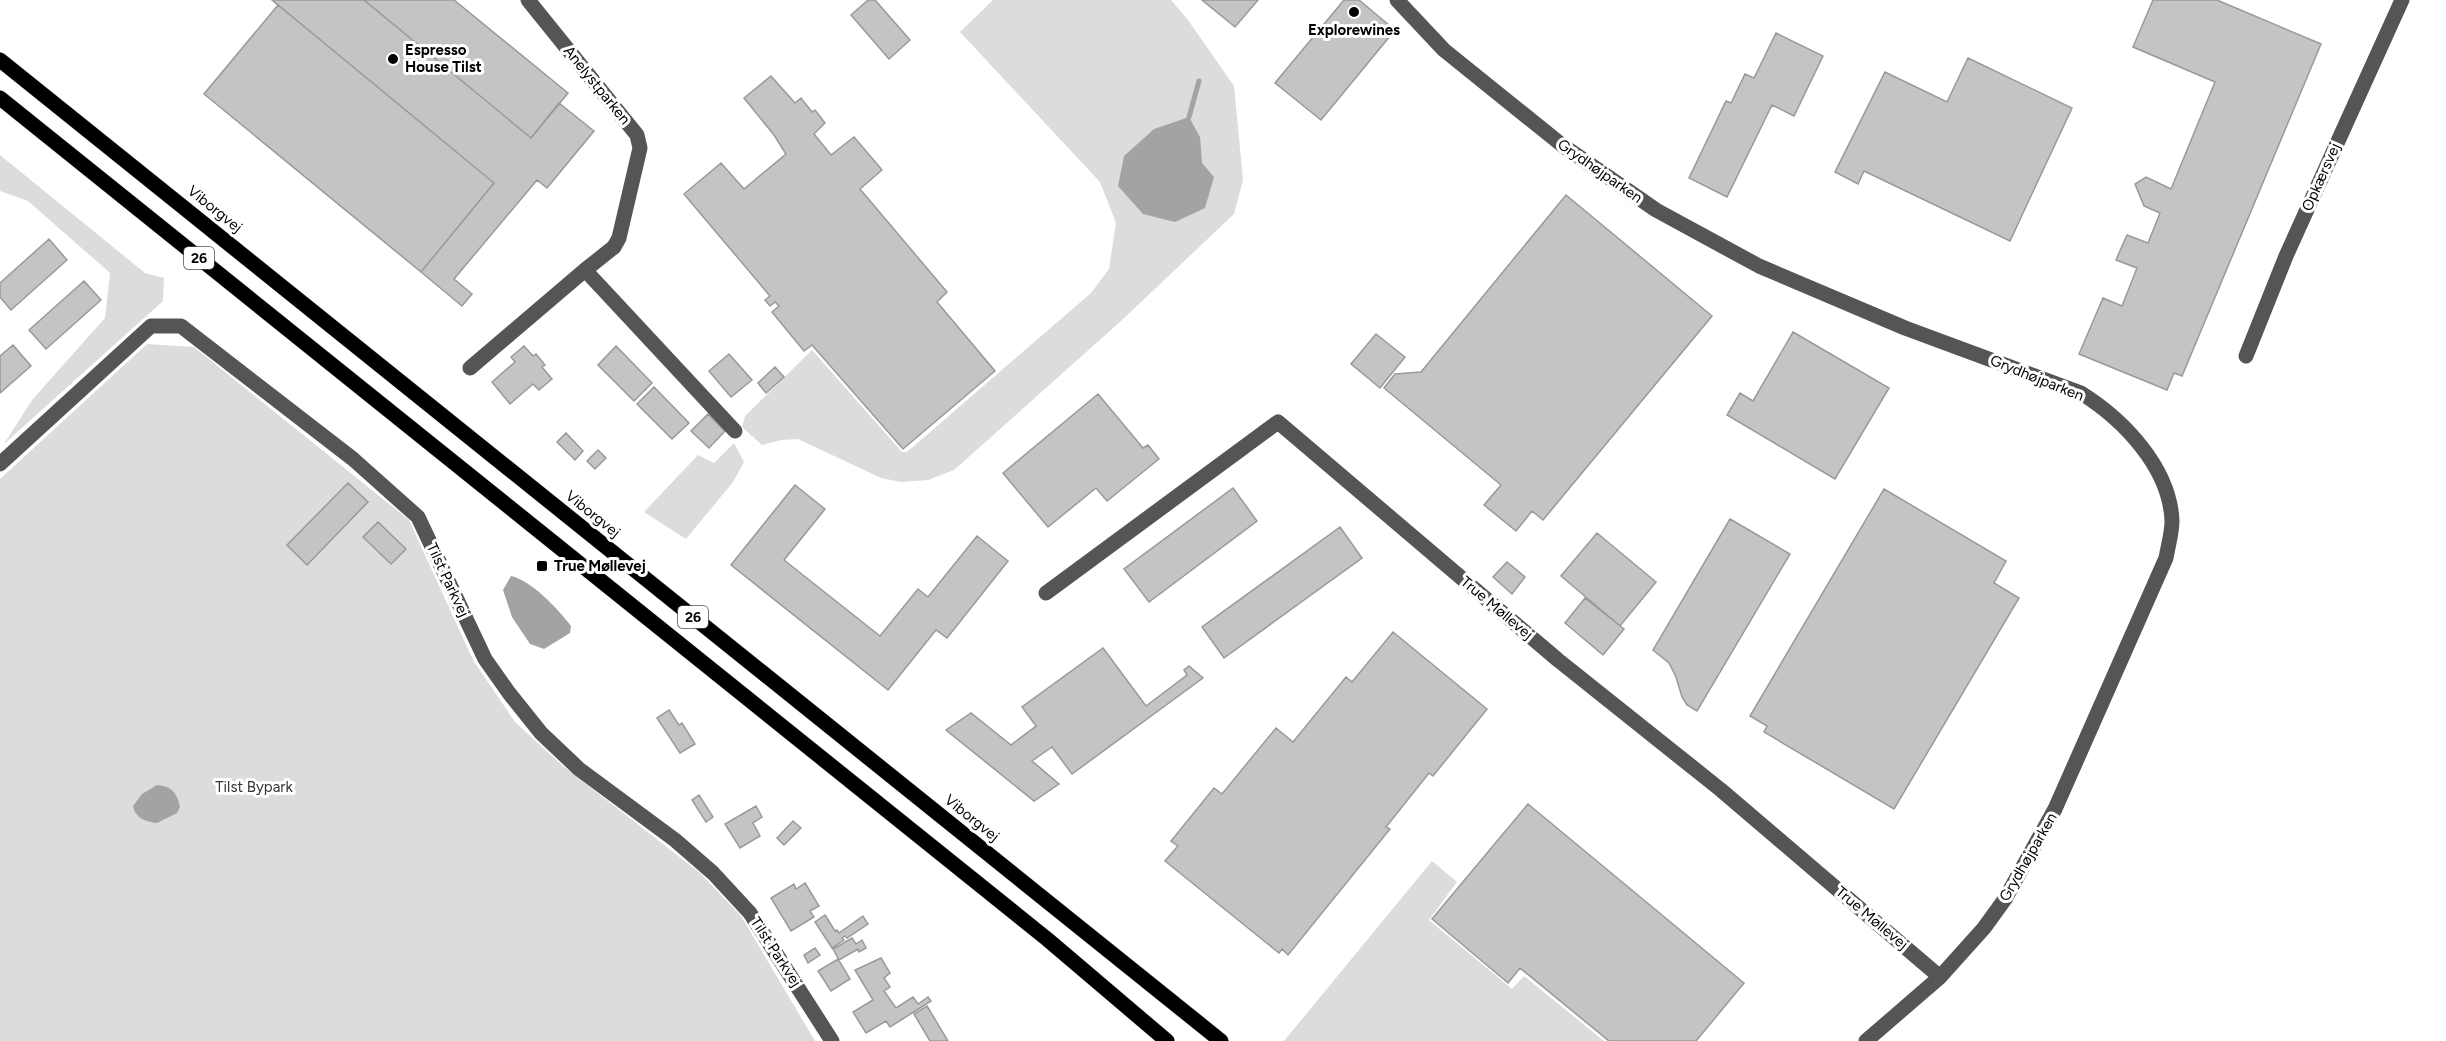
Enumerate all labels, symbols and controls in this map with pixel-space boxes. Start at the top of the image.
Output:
marker: Explorewines [1347,5,1361,19]
place label: Explorewines [1308,21,1400,39]
place label: Espresso House Tilst [405,41,482,76]
street label: Anelystparken [560,42,634,128]
marker: Espresso House Tilst [386,52,400,66]
street label: Grydhøjparken [1554,135,1646,207]
street label: Opkærsvej [2298,140,2344,214]
street label: Viborgvej [184,182,246,236]
road number: 26 [184,247,214,269]
street label: Grydhøjparken [1988,351,2086,405]
street label: Viborgvej [562,487,624,541]
street label: Tilst Parkvej [423,540,473,620]
place label: True Møllevej [554,557,646,575]
marker: True Møllevej [535,559,549,573]
street label: True Møllevej [1457,573,1537,643]
road number: 26 [678,606,708,628]
park label: Tilst Bypark [215,778,293,796]
street label: Viborgvej [941,791,1003,845]
street label: Grydhøjparken [1995,809,2061,905]
street label: True Møllevej [1832,883,1912,953]
street label: Tilst Parkvej [747,914,805,990]

